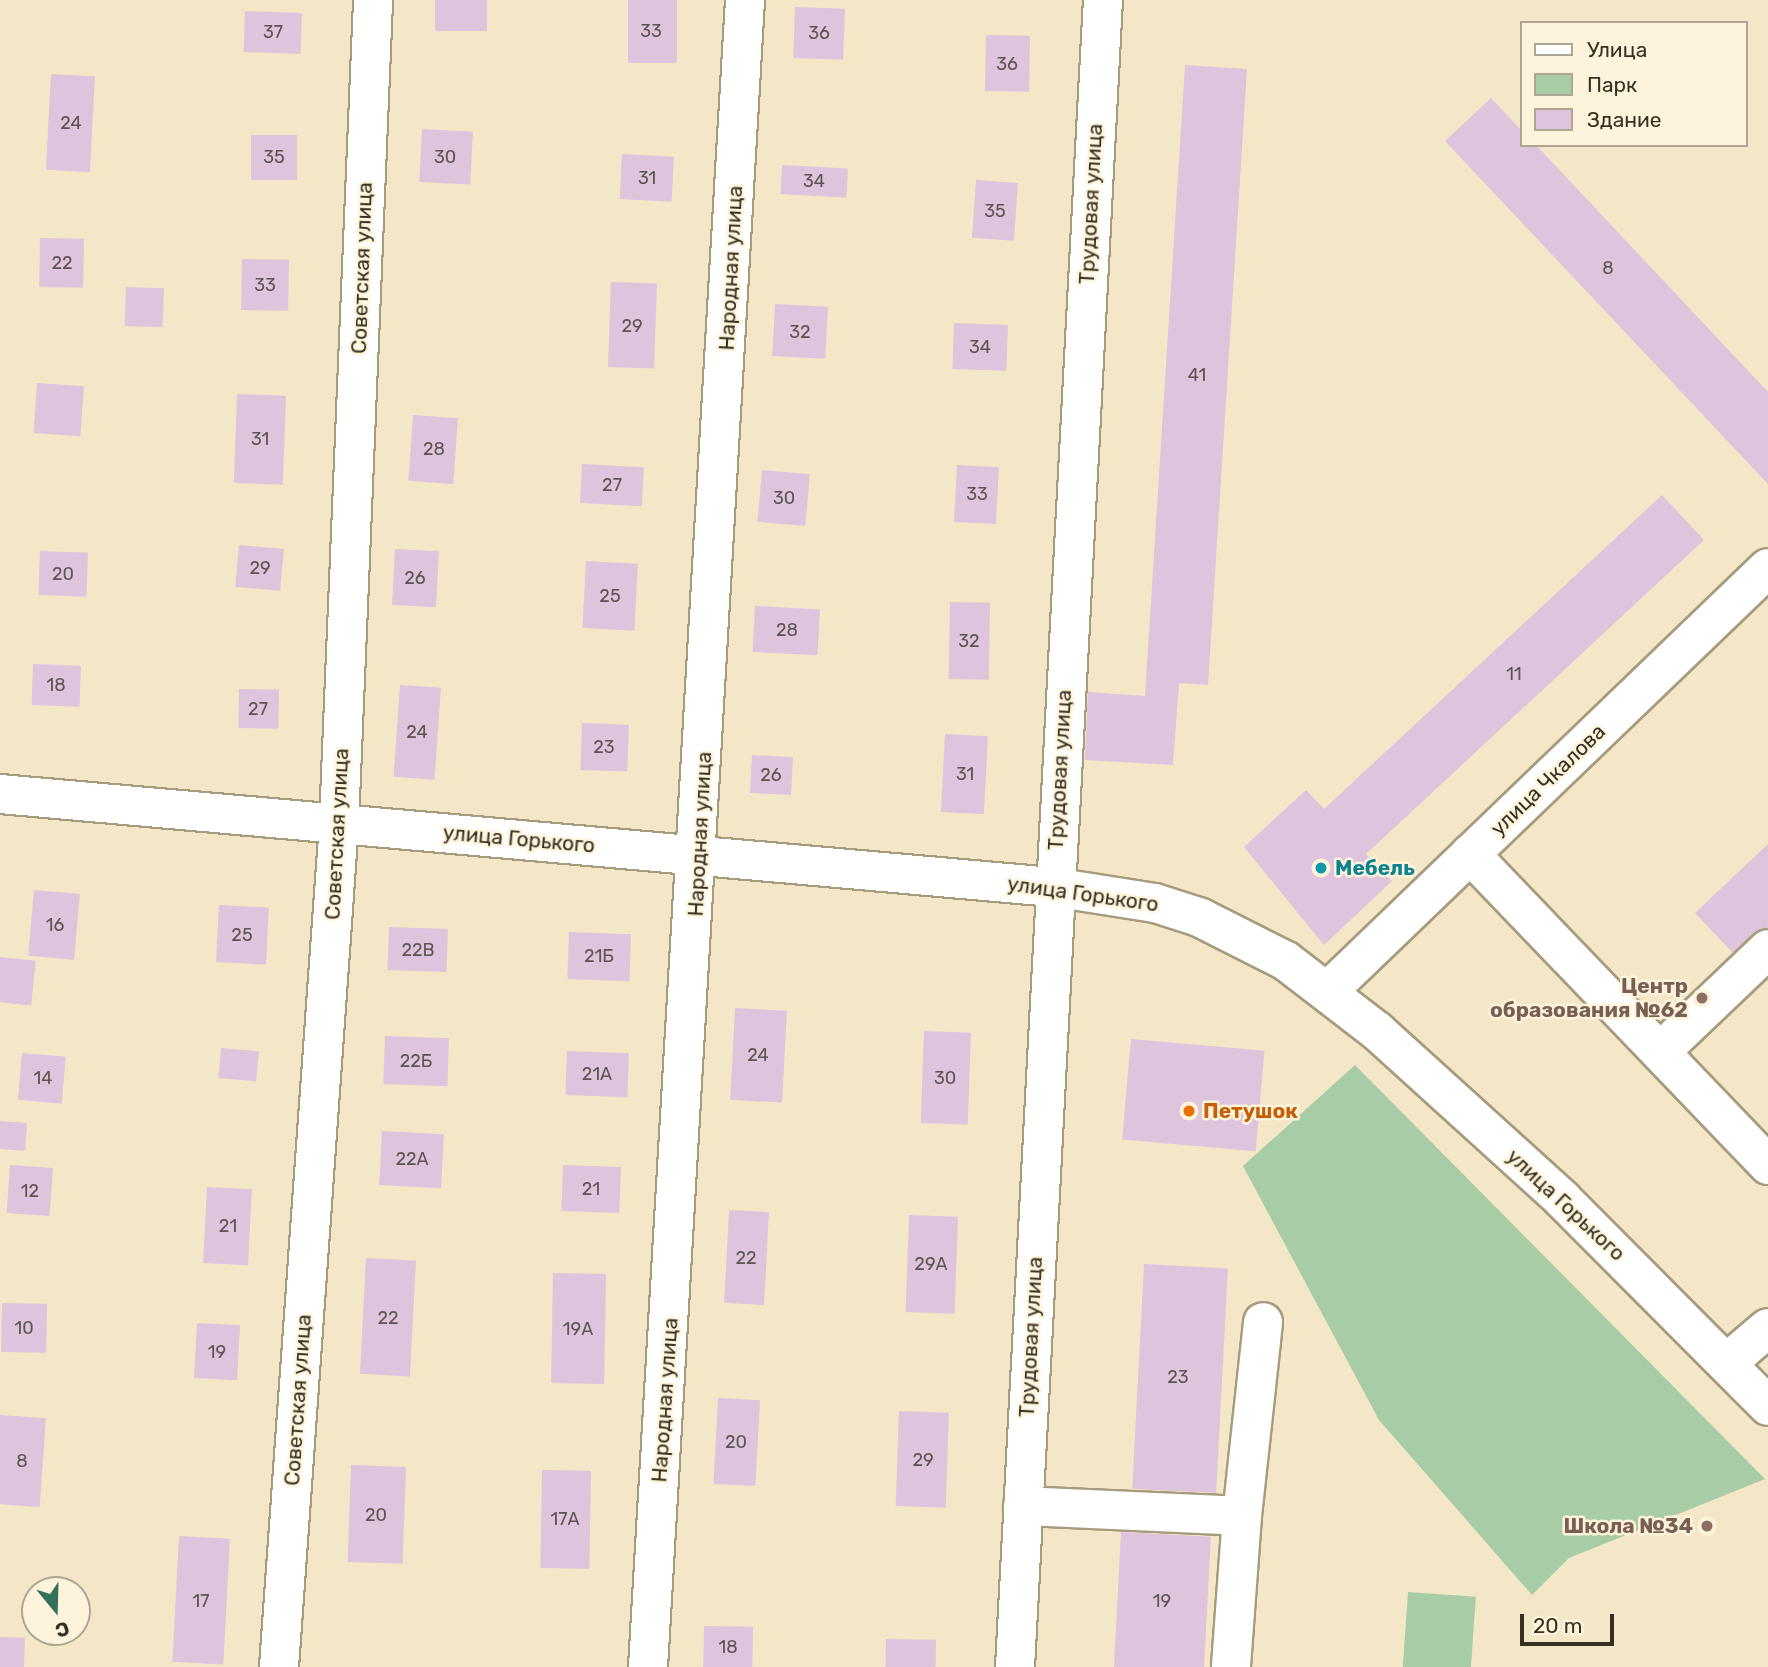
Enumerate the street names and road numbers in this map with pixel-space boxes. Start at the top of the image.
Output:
street label: Трудовая улица [1074,123,1108,285]
street label: Советская улица [346,182,378,354]
street label: Народная улица [714,185,748,351]
street label: Трудовая улица [1043,689,1077,851]
street label: улица Чкалова [1485,719,1611,841]
street label: Советская улица [320,748,354,920]
street label: Народная улица [683,751,717,917]
street label: улица Горького [442,820,596,858]
street label: улица Горького [1006,871,1160,917]
street label: улица Горького [1502,1144,1630,1266]
street label: Трудовая улица [1014,1256,1048,1418]
street label: Советская улица [279,1313,317,1487]
street label: Народная улица [647,1317,683,1483]

